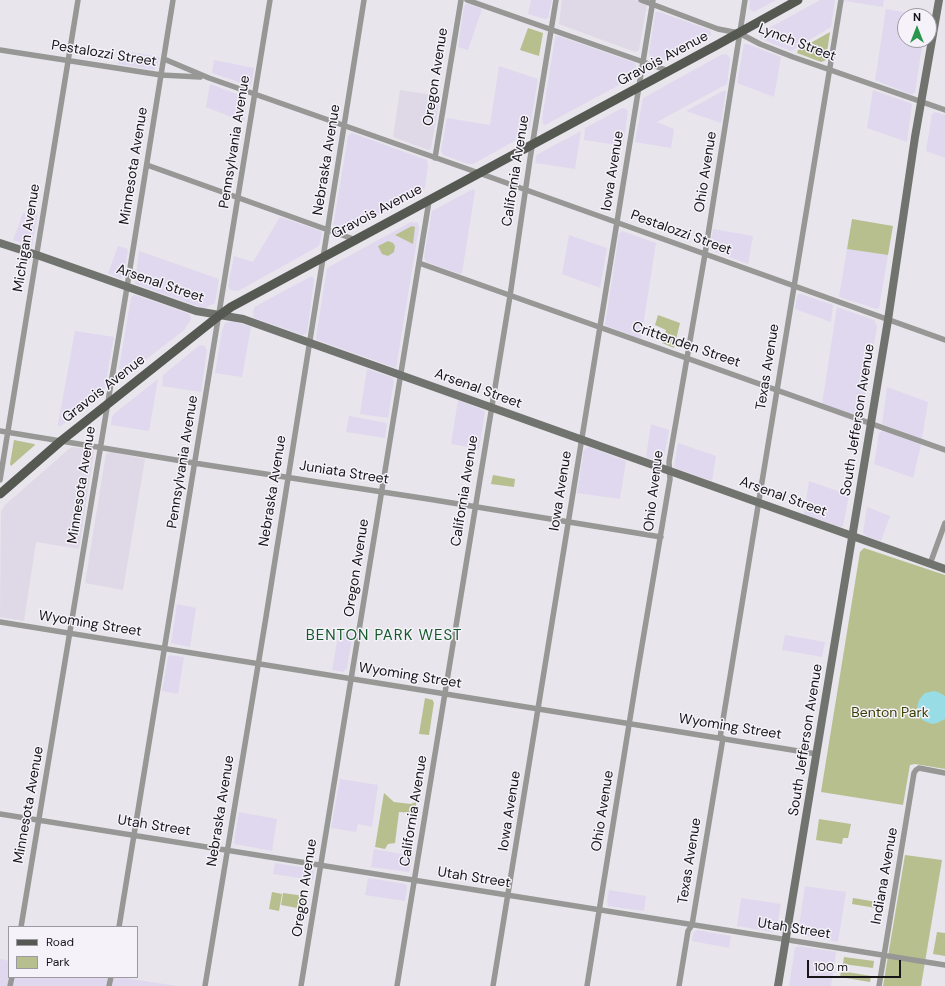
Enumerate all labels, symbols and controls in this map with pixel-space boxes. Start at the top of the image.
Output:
north arrow [897,8,937,48]
text: N [913,10,921,24]
street label: Lynch Street [756,21,838,65]
street label: Oregon Avenue [420,27,452,127]
street label: Gravois Avenue [615,28,711,90]
street label: Pestalozzi Street [50,37,158,71]
street label: Pennsylvania Avenue [216,74,254,210]
street label: Nebraska Avenue [310,103,344,217]
street label: Minnesota Avenue [116,106,152,226]
street label: California Avenue [499,114,533,228]
street label: Iowa Avenue [598,130,628,212]
street label: Ohio Avenue [691,130,721,214]
street label: Gravois Avenue [329,181,425,243]
street label: Michigan Avenue [10,183,44,293]
street label: Pestalozzi Street [628,207,734,259]
street label: Arsenal Street [114,261,206,307]
street label: Crittenden Street [630,319,742,371]
street label: Texas Avenue [753,323,783,411]
street label: South Jefferson Avenue [838,343,878,497]
street label: Gravois Avenue [59,352,149,426]
street label: Arsenal Street [432,365,524,413]
street label: Pennsylvania Avenue [164,394,202,530]
street label: Minnesota Avenue [64,425,100,545]
street label: Nebraska Avenue [256,434,290,548]
street label: California Avenue [448,434,482,548]
street label: Ohio Avenue [641,449,667,533]
street label: Iowa Avenue [546,450,576,532]
street label: Juniata Street [298,458,390,488]
street label: Arsenal Street [737,473,829,521]
street label: Oregon Avenue [341,518,373,618]
street label: Wyoming Street [37,608,143,640]
district label: BENTON PARK WEST [306,627,462,645]
street label: Wyoming Street [357,660,463,692]
street label: South Jefferson Avenue [786,663,826,817]
park label: Benton Park [851,705,929,721]
street label: Wyoming Street [677,711,783,743]
street label: Minnesota Avenue [10,745,48,865]
street label: Nebraska Avenue [204,754,238,868]
street label: California Avenue [397,754,431,868]
street label: Ohio Avenue [588,769,618,853]
street label: Iowa Avenue [495,770,525,852]
street label: Utah Street [116,812,192,840]
street label: Texas Avenue [675,817,705,905]
street label: Indiana Avenue [868,826,902,926]
street label: Oregon Avenue [289,838,321,938]
street label: Utah Street [436,864,512,892]
street label: Utah Street [756,915,832,943]
legend [8,926,138,978]
text: Road [46,934,74,950]
scale bar [809,952,903,978]
text: Park [46,954,70,970]
text: 100 m [814,959,848,975]

